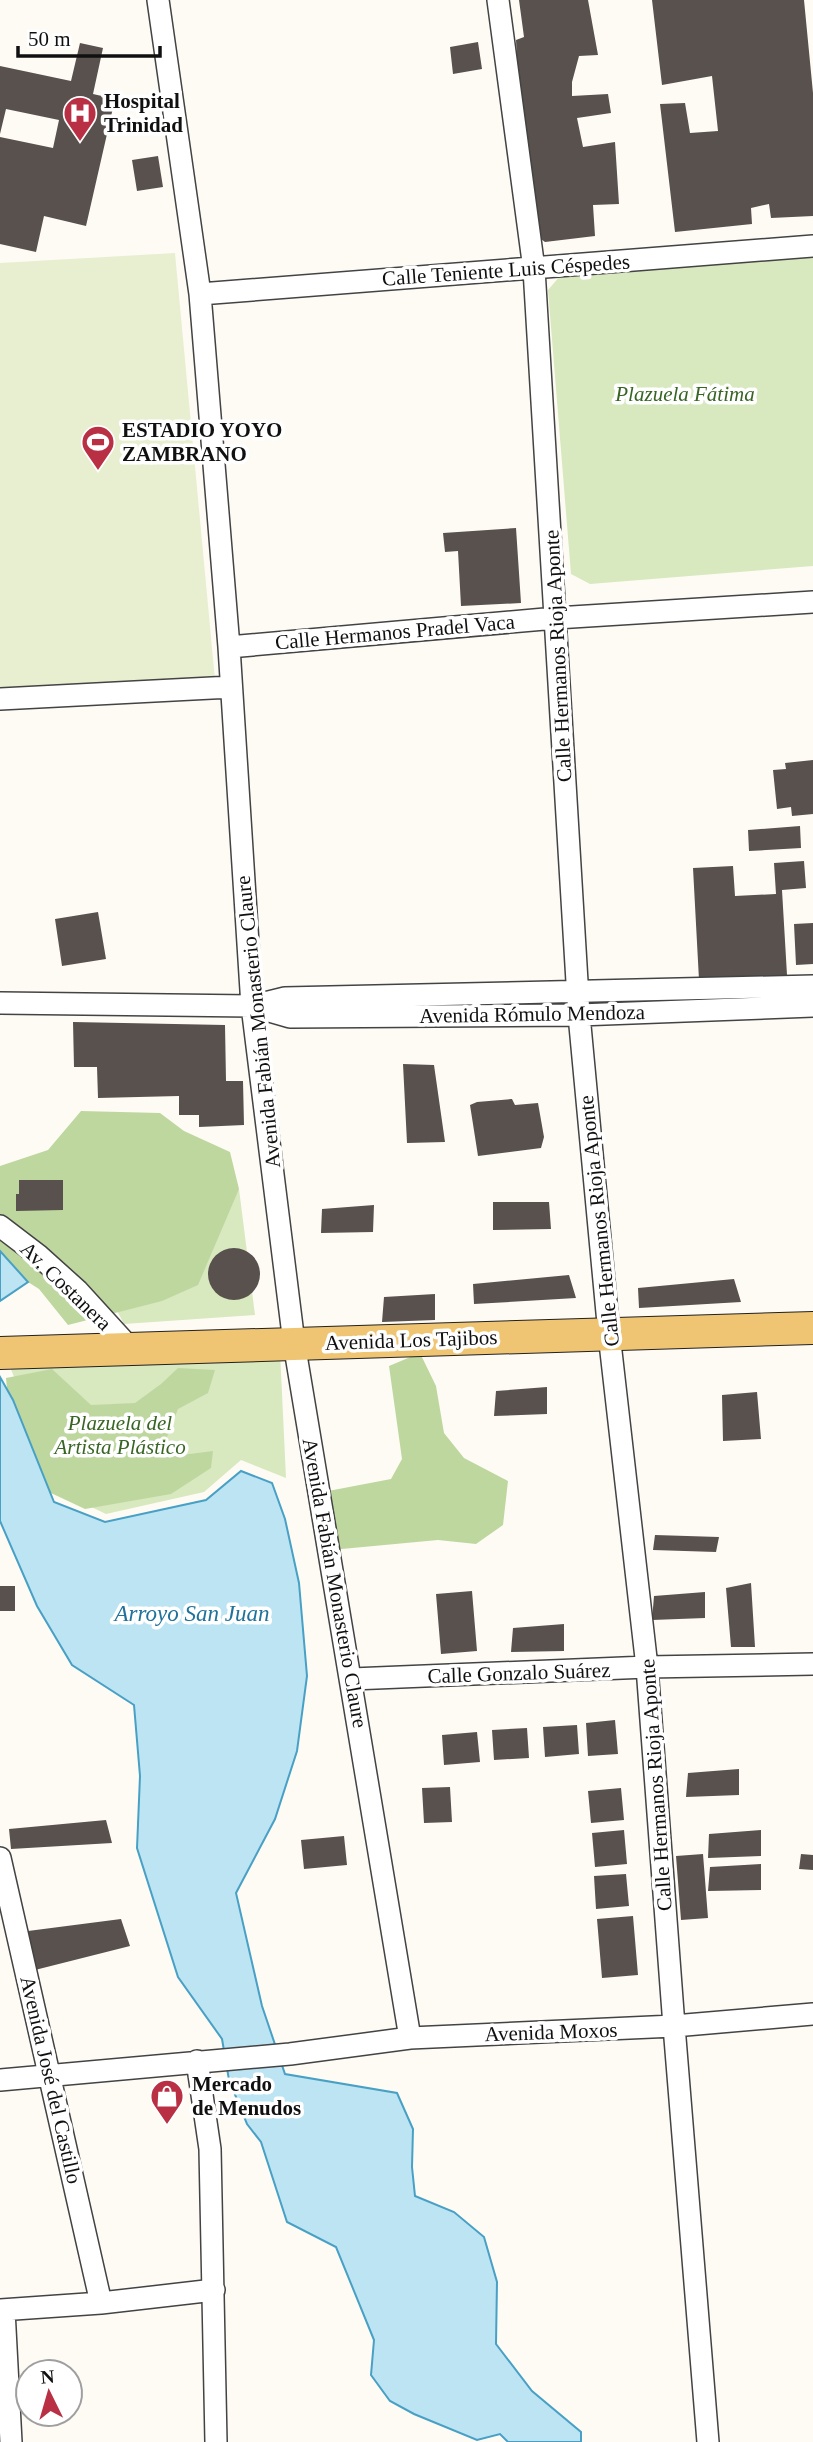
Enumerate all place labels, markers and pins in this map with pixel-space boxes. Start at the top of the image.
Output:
place label: Hospital Trinidad [104,89,183,137]
hospital icon: Hospital Trinidad [61,94,99,143]
place label: ESTADIO YOYO ZAMBRANO [122,418,282,466]
sports icon: ESTADIO YOYO ZAMBRANO [79,423,117,472]
place label: Mercado de Menudos [192,2072,301,2120]
shop icon: Mercado de Menudos [148,2077,186,2126]

